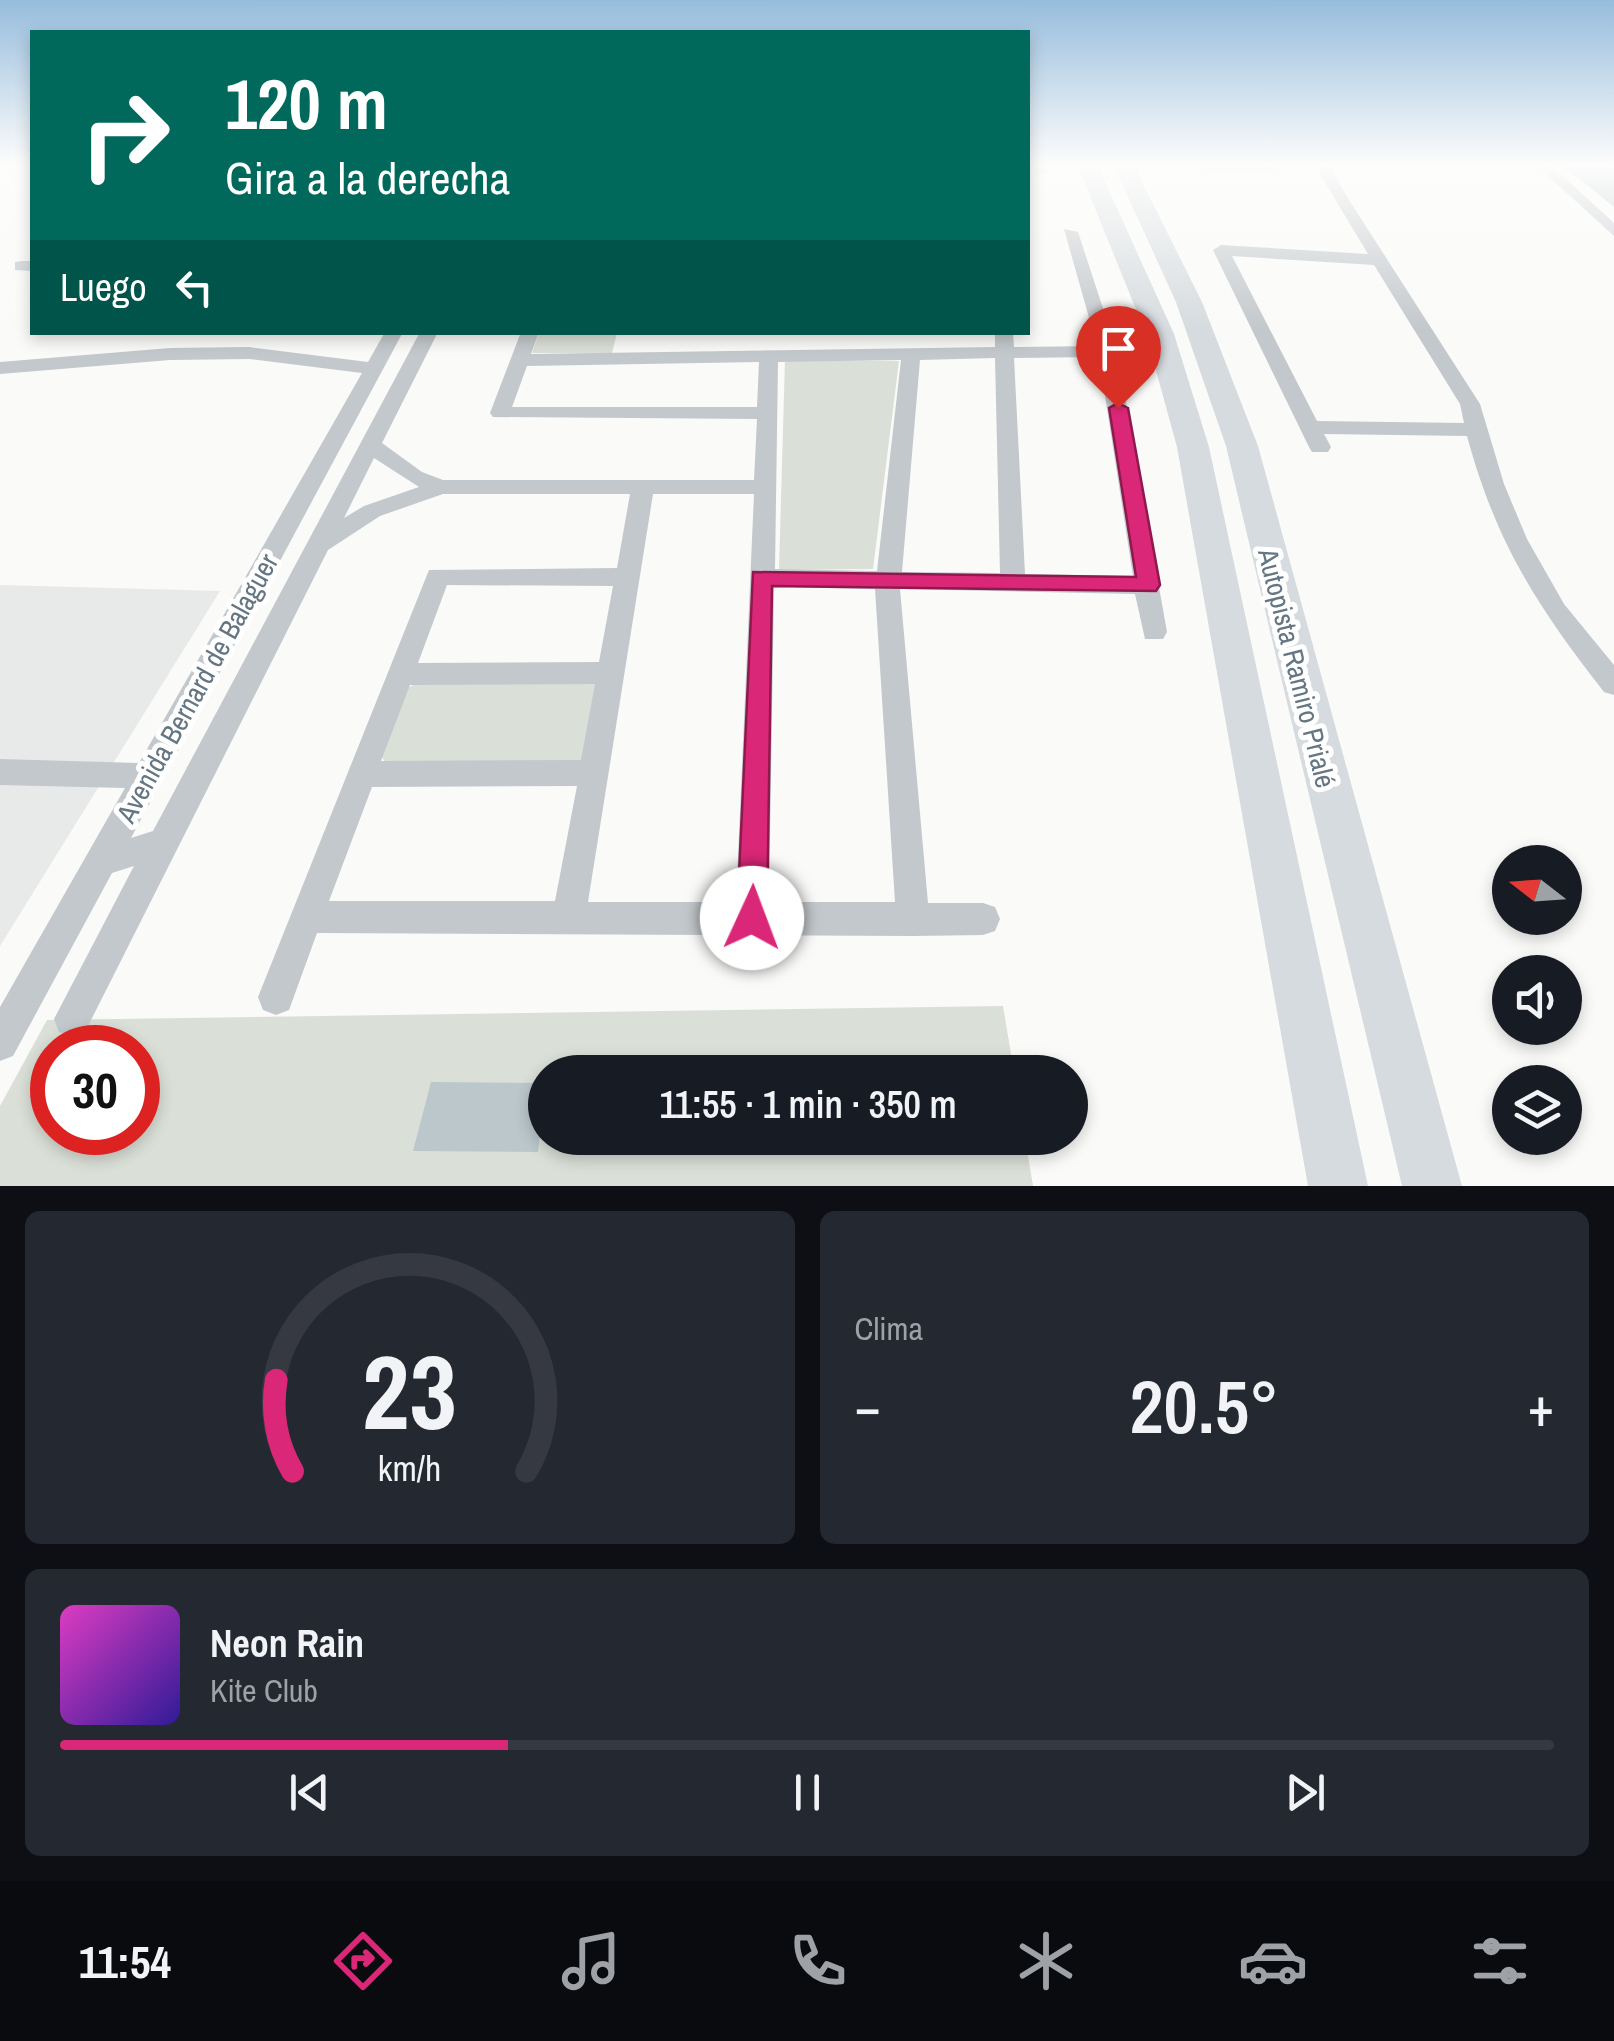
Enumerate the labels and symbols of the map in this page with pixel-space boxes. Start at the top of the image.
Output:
pin [1076,306,1161,409]
street label: Autopista Ramiro Prialé [1249,544,1345,791]
street label: Avenida Bernard de Balaguer [107,546,287,830]
north arrow [1492,845,1582,935]
position arrow [700,866,804,970]
speed limit sign: 30 [30,1025,160,1155]

